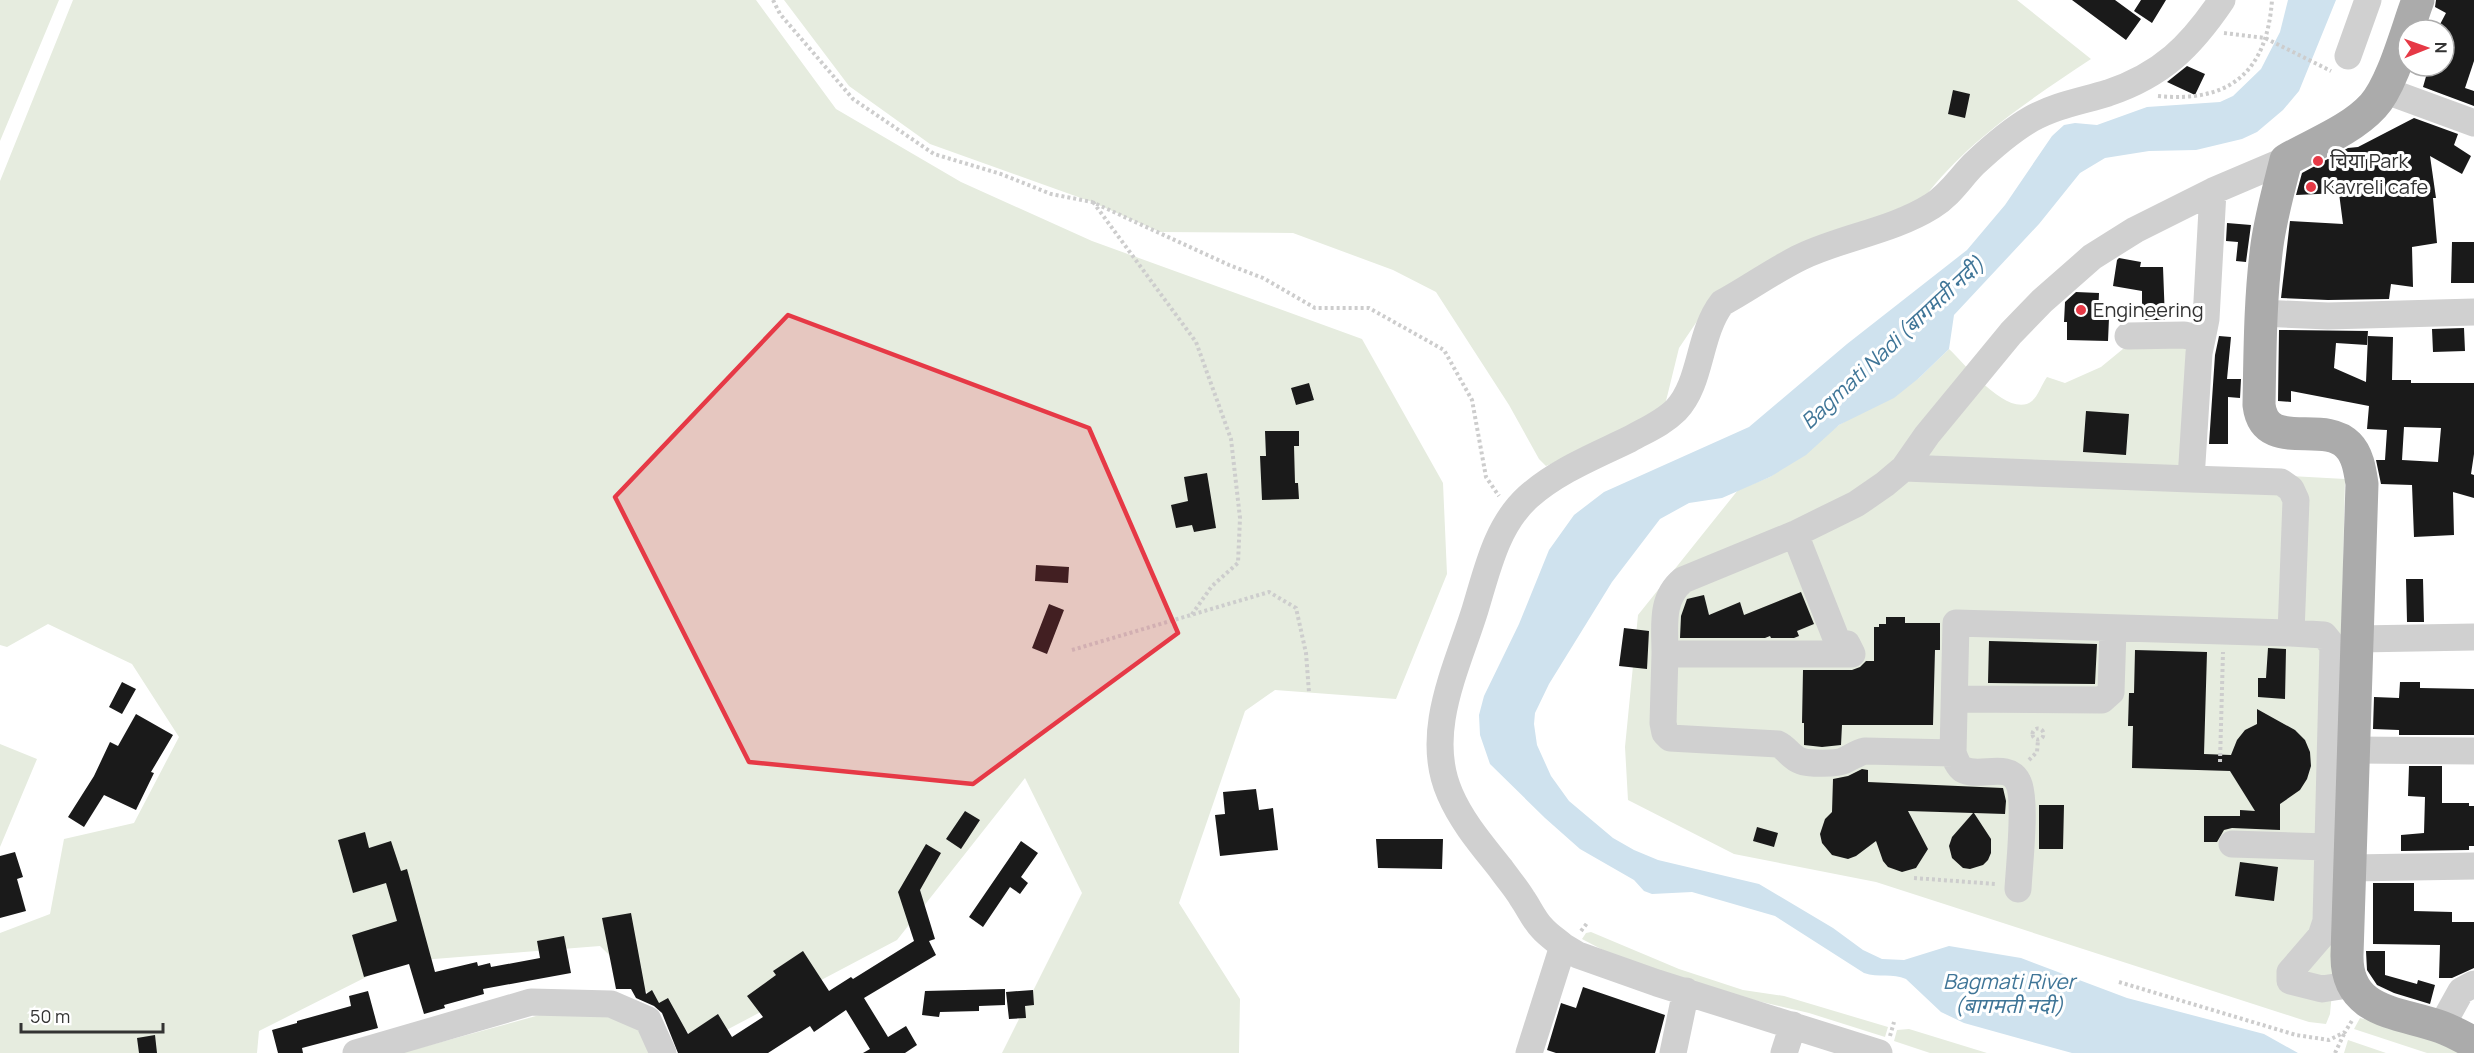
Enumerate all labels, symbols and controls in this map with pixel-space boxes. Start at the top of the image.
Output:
north arrow [2396,18,2456,78]
text: N [2430,42,2452,54]
place label: चिया Park [2330,147,2410,174]
marker: चिया Park [2311,154,2325,168]
place label: Kavreli cafe [2323,173,2428,200]
marker: Kavreli cafe [2304,180,2318,194]
water label: Bagmati Nadi (बागमती नदी) [1795,250,1990,435]
place label: Engineering [2093,296,2204,323]
marker: Engineering [2074,303,2088,317]
water label: Bagmati River (बागमती नदी) [1943,967,2078,1019]
scale bar [21,996,164,1034]
text: 50 m [30,1004,70,1028]

